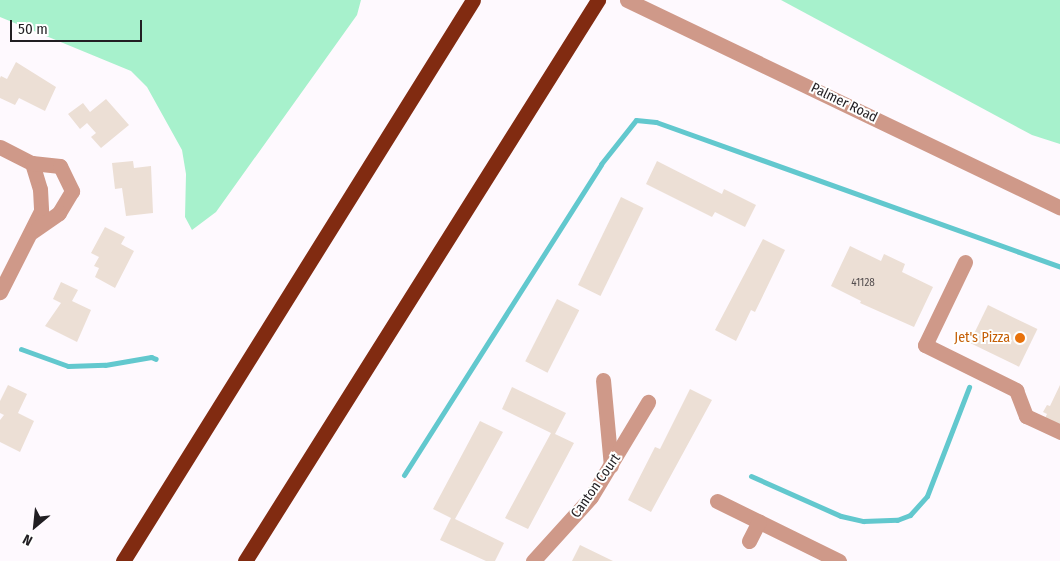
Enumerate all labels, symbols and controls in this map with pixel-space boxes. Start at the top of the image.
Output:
scale bar [12,10,145,42]
text: 50 m [18,20,48,38]
street label: Palmer Road [808,80,880,126]
house number: 41128 [851,276,875,290]
place label: Jet's Pizza [954,330,1010,346]
marker: Jet's Pizza [1014,332,1026,344]
street label: Canton Court [568,451,624,521]
north arrow [10,501,60,551]
text: N [20,530,35,549]

